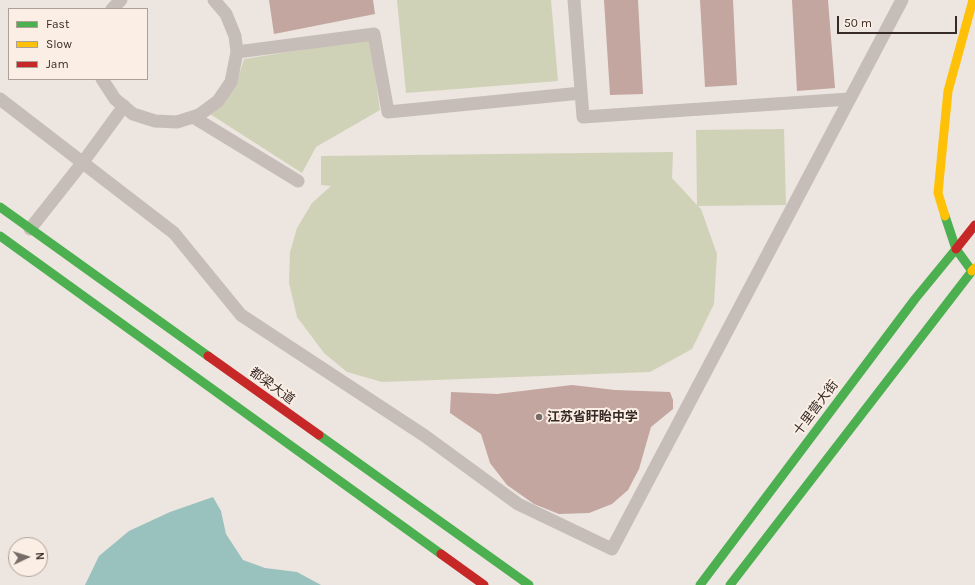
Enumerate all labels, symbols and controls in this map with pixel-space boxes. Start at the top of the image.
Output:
legend [8,8,148,80]
scale bar [839,8,959,34]
text: 50 m [844,16,872,30]
text: Fast [46,17,69,31]
text: Slow [46,37,72,51]
text: Jam [46,57,69,71]
street label: 都梁大道 [246,364,298,408]
street label: 十里营大街 [790,377,842,439]
place label: 江苏省盱眙中学 [547,409,638,425]
marker: 江苏省盱眙中学 [534,412,544,422]
north arrow [8,537,48,577]
text: N [33,552,46,561]

